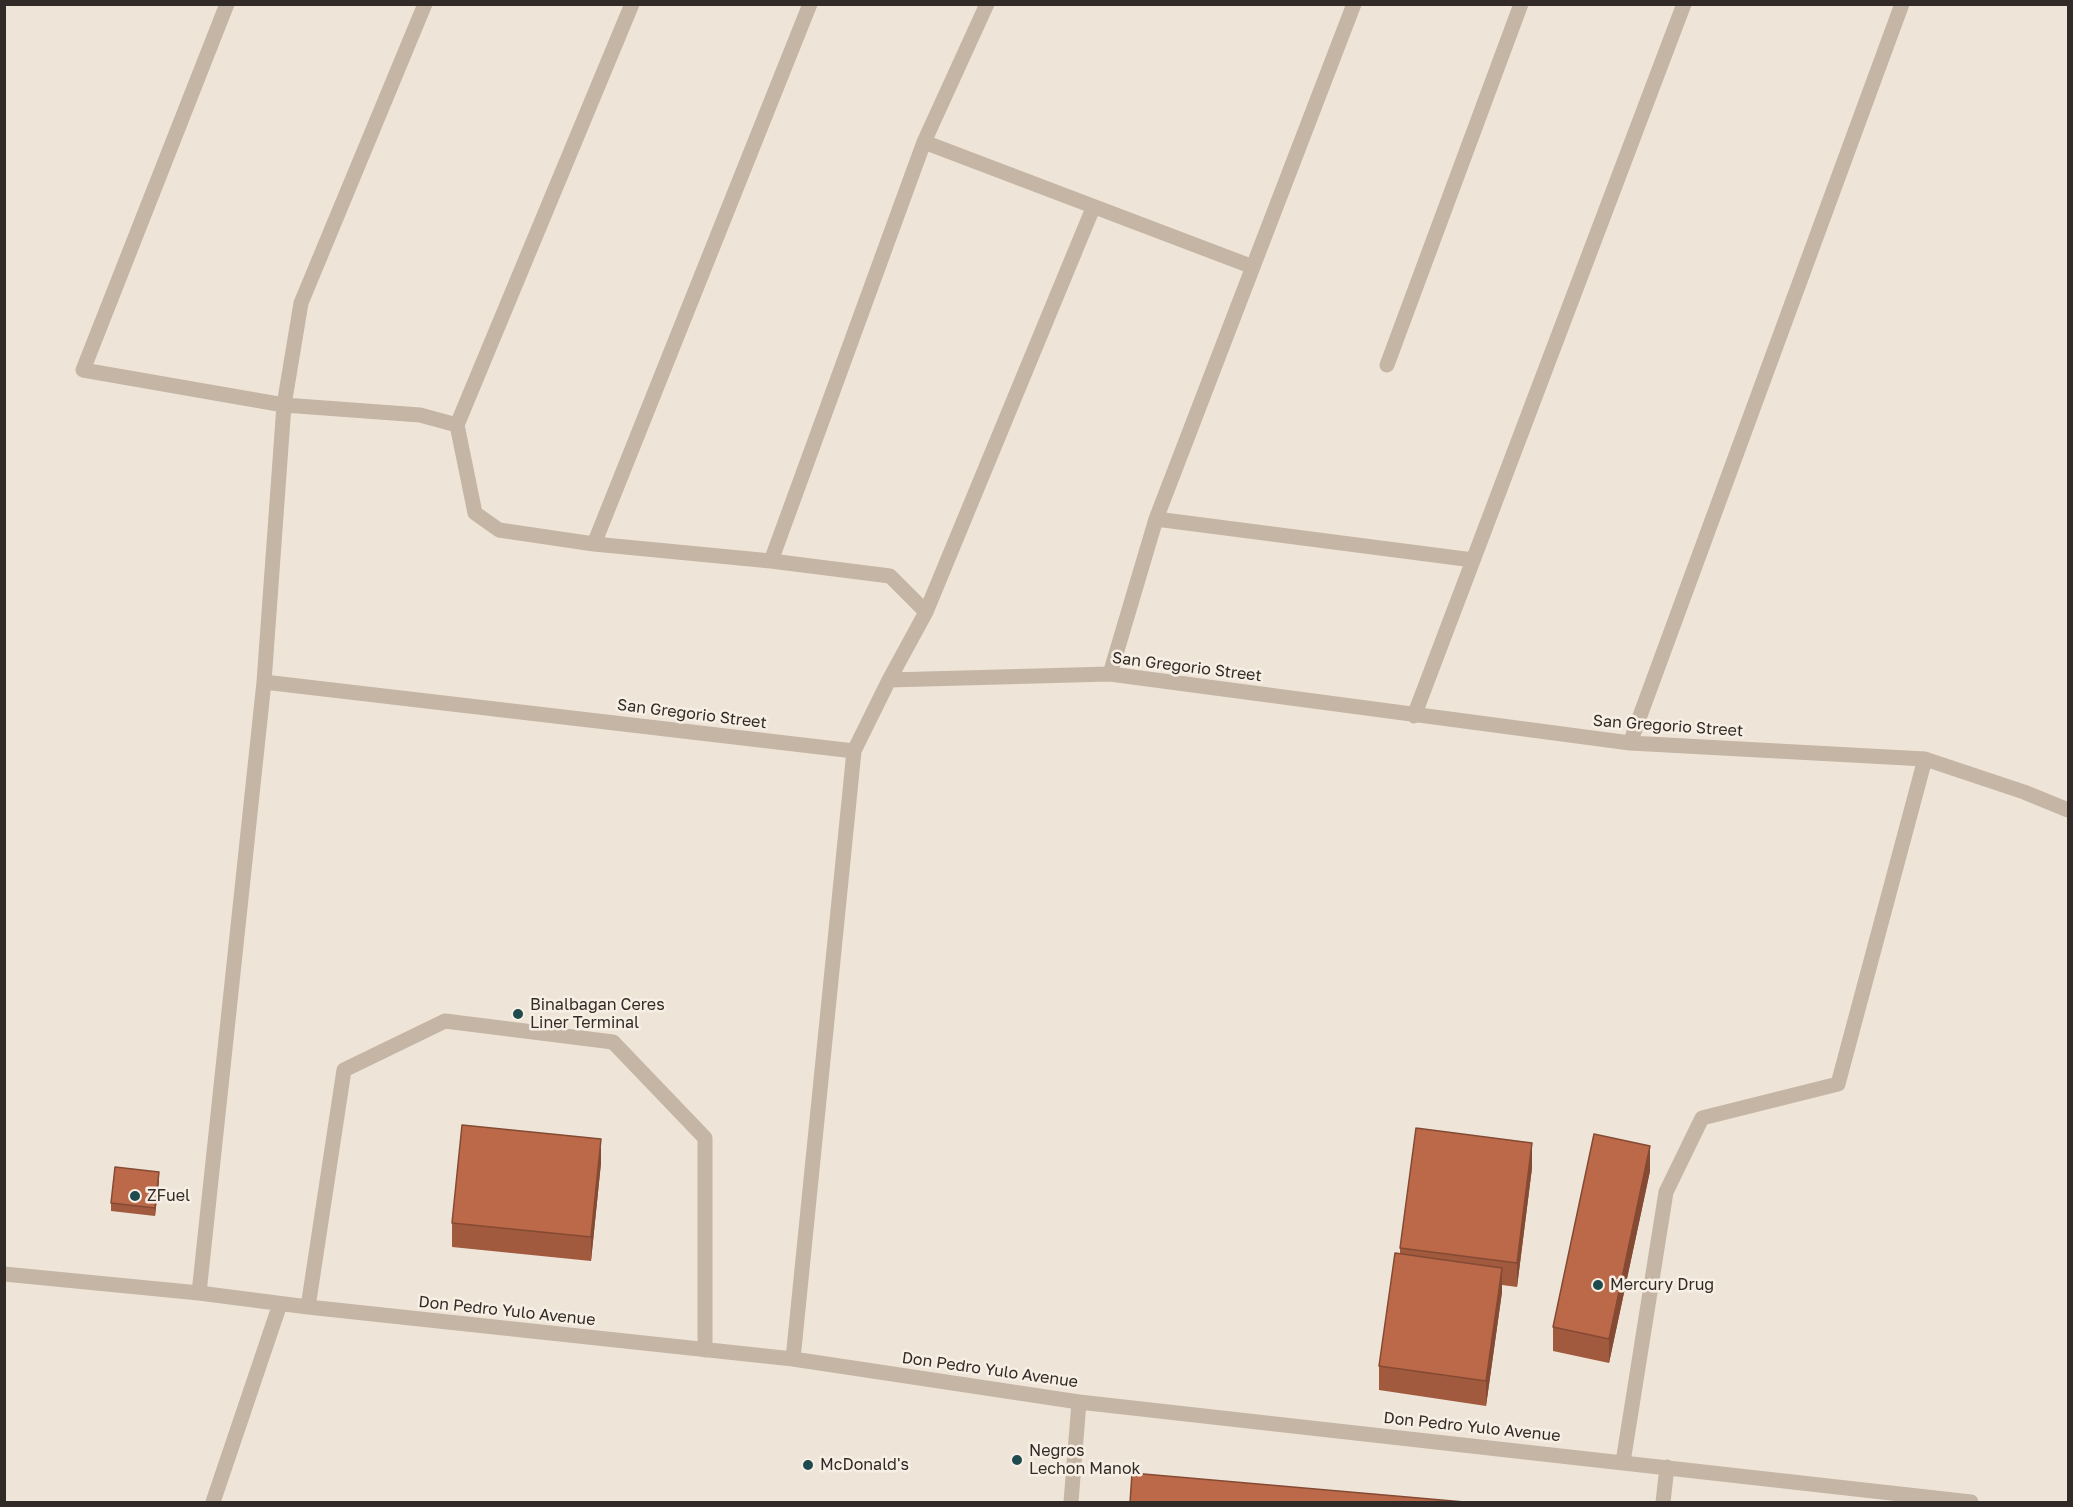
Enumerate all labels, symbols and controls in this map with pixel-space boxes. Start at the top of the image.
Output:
street label: San Gregorio Street [1111,648,1263,686]
street label: San Gregorio Street [616,695,768,733]
street label: San Gregorio Street [1592,711,1744,741]
place label: Binalbagan Ceres Liner Terminal [530,995,665,1033]
marker: Binalbagan Ceres Liner Terminal [511,1007,525,1021]
place label: ZFuel [147,1186,190,1206]
marker: ZFuel [128,1189,142,1203]
place label: Mercury Drug [1610,1275,1714,1295]
marker: Mercury Drug [1591,1278,1605,1292]
street label: Don Pedro Yulo Avenue [418,1292,596,1330]
street label: Don Pedro Yulo Avenue [901,1348,1079,1392]
street label: Don Pedro Yulo Avenue [1383,1408,1561,1446]
place label: Negros Lechon Manok [1029,1441,1141,1479]
marker: Negros Lechon Manok [1010,1453,1024,1467]
place label: McDonald's [820,1455,909,1475]
marker: McDonald's [801,1458,815,1472]

